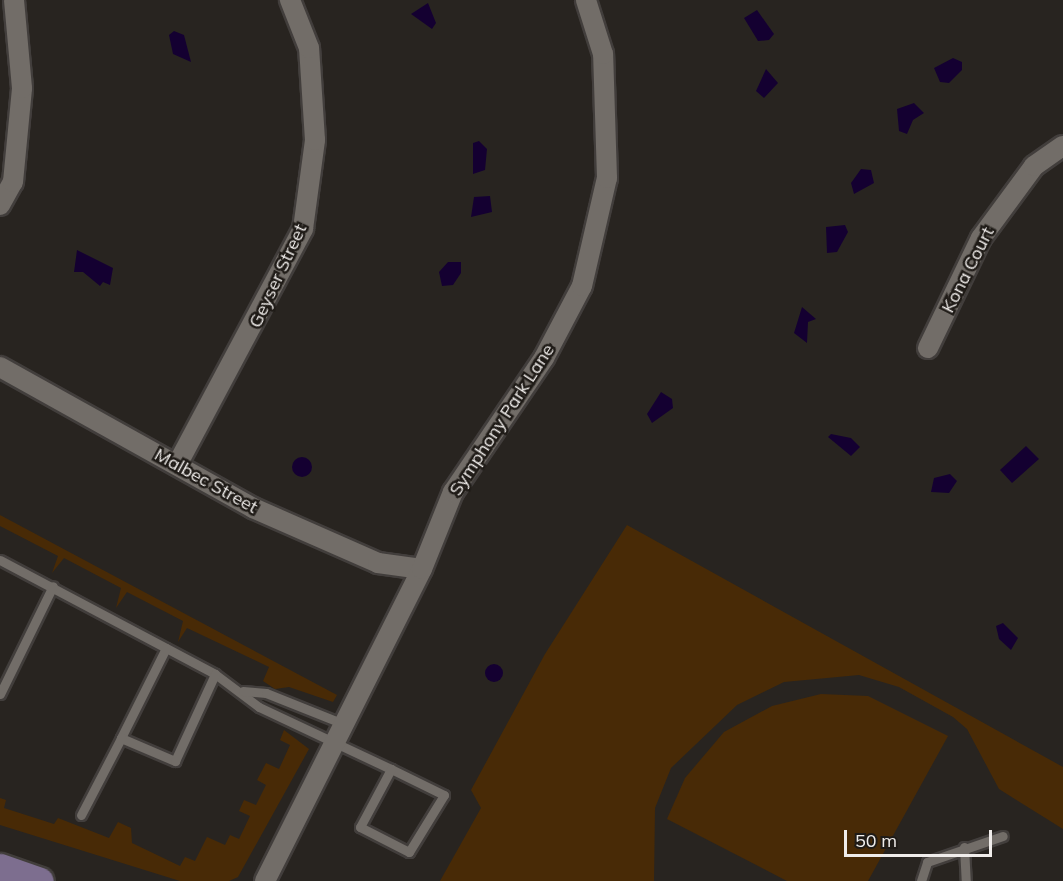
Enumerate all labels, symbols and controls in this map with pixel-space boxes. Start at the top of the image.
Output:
street label: Geyser Street [245,221,311,331]
street label: Kona Court [937,224,999,316]
street label: Symphony Park Lane [445,340,559,500]
street label: Malbec Street [151,444,261,518]
scale bar [847,818,996,856]
text: 50 m [855,829,897,852]

